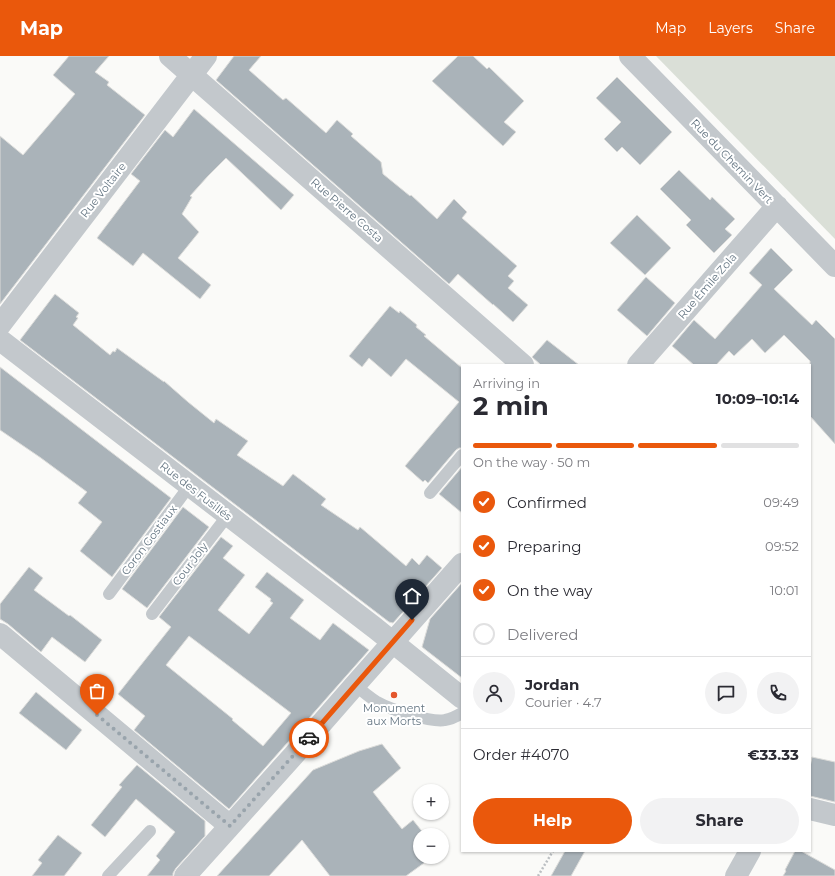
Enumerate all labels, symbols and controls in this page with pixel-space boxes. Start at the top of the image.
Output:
text: Map [20,17,63,40]
text: Map [655,19,686,37]
text: Layers [708,19,753,37]
text: Share [775,19,815,37]
street label: Rue du Chemin Vert [688,116,776,207]
street label: Rue Voltaire [77,159,129,220]
street label: Rue Pierre Costa [308,175,386,245]
street label: Rue Émile Zola [675,250,739,322]
text: Arriving in [473,375,540,391]
text: 10:09–10:14 [716,389,799,408]
text: 2 min [473,390,549,422]
text: On the way · 50 m [473,454,590,470]
street label: Rue des Fusillés [157,459,235,524]
icon: check [473,491,495,513]
text: Confirmed [507,493,587,512]
text: 09:49 [763,494,799,510]
street label: Coron Gostiaux [118,502,180,578]
icon: check [473,535,495,557]
text: Preparing [507,537,582,556]
text: 09:52 [765,538,799,554]
street label: Cour Joly [169,540,211,588]
pin [395,579,429,620]
icon: check [473,579,495,601]
text: On the way [507,581,592,600]
text: 10:01 [770,582,799,598]
icon: home [401,585,423,607]
text: Delivered [507,625,579,644]
button: person [473,672,515,714]
button: chat [705,672,747,714]
button: phone [757,672,799,714]
pin [80,674,114,715]
text: Jordan [525,675,579,694]
icon: bag [86,680,108,702]
marker: Monument aux Morts [389,690,399,700]
text: Courier · 4.7 [525,694,602,710]
place label: Monument aux Morts [363,701,426,728]
courier [289,718,329,758]
icon: car [298,727,320,749]
text: Order #4070 [473,745,569,764]
text: €33.33 [747,745,799,764]
map controls [413,784,449,864]
button: + [413,784,449,820]
button: Help [473,798,632,844]
button: Share [640,798,799,844]
button: − [413,828,449,864]

